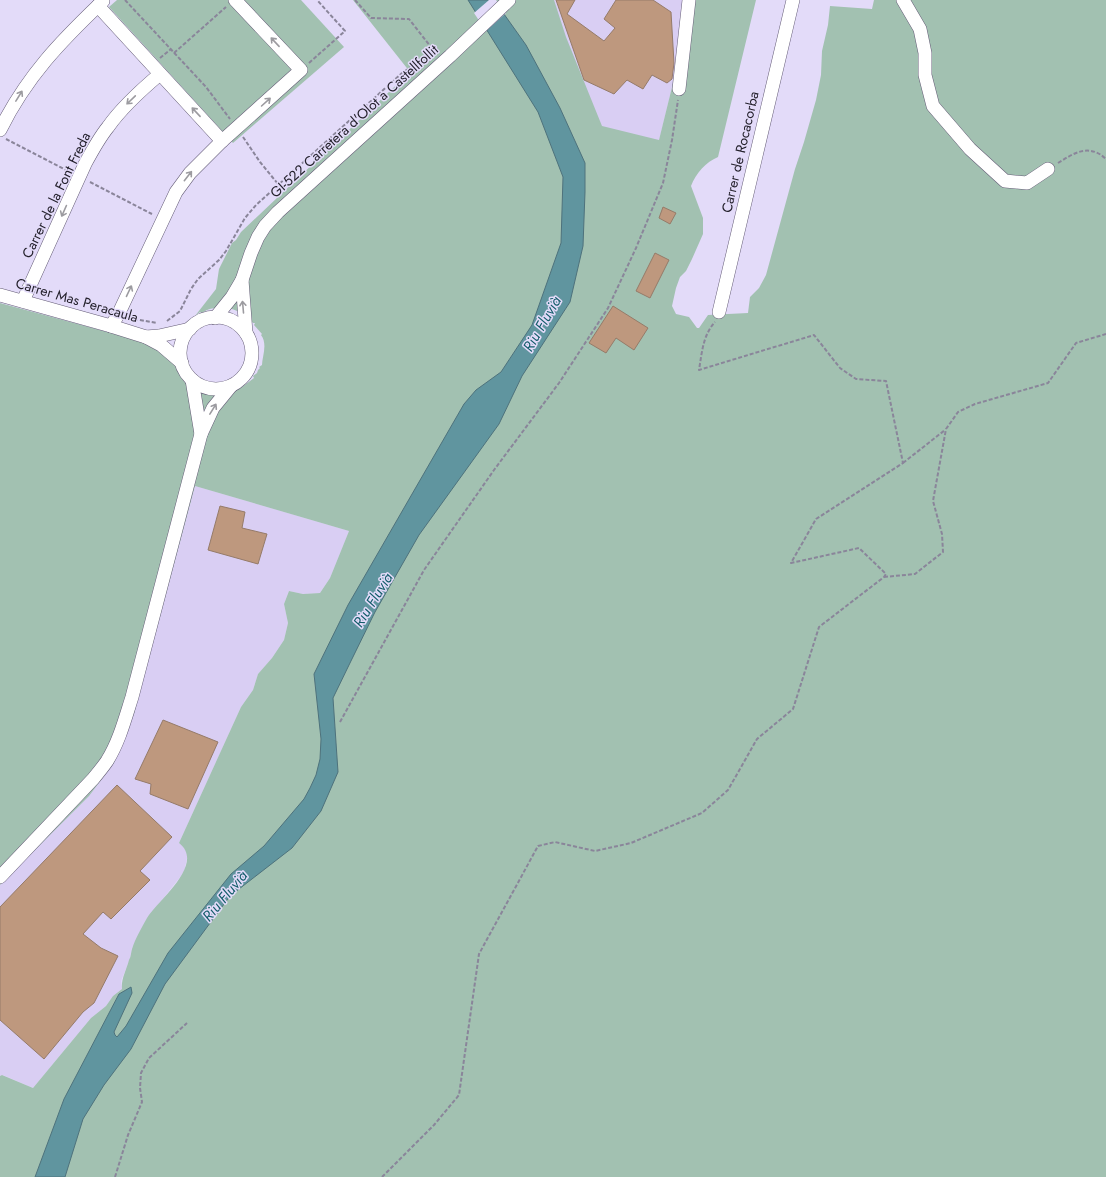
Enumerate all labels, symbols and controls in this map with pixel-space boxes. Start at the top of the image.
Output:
one-way arrow [270,37,279,47]
street label: GI-522 Carretera d'Olot a Castellfollit [265,39,443,202]
street label: Carrer de Rocacorba [716,89,764,215]
one-way arrow [15,90,23,102]
one-way arrow [126,95,136,105]
one-way arrow [261,97,271,106]
one-way arrow [191,107,200,118]
street label: Carrer de la Font Freda [17,129,95,261]
one-way arrow [184,170,192,181]
one-way arrow [60,204,67,216]
street label: Carrer Mas Peracaula [13,273,141,327]
one-way arrow [126,285,133,297]
water label: Riu Fluvià [517,292,567,356]
one-way arrow [240,300,247,313]
one-way arrow [210,403,218,415]
water label: Riu Fluvià [348,568,399,632]
water label: Riu Fluvià [197,865,253,926]

